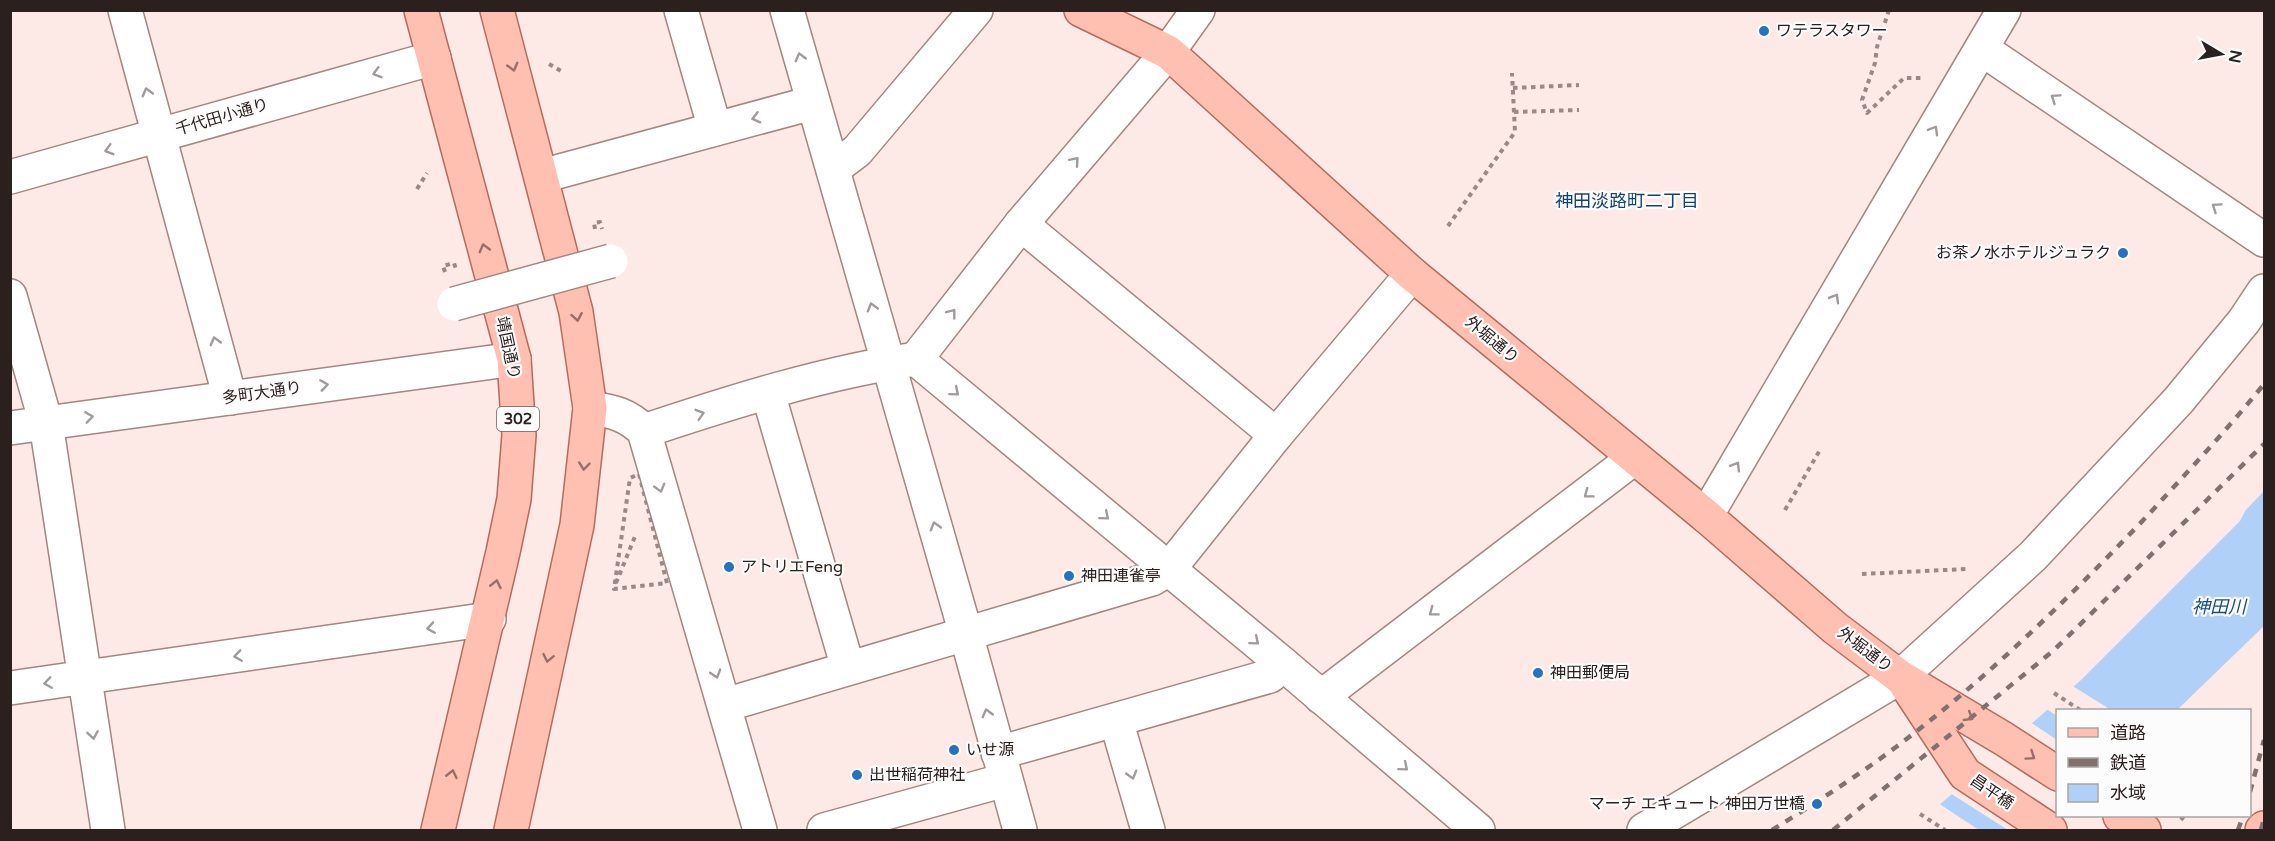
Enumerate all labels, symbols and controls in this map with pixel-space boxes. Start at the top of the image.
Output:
place label: ワテラスタワー [1776,21,1888,41]
marker: ワテラスタワー [1757,24,1771,38]
north arrow [2191,24,2251,84]
text: N [2224,48,2246,64]
one-way arrow [795,52,807,63]
one-way arrow [505,62,518,72]
one-way arrow [372,66,383,78]
one-way arrow [142,88,154,98]
street label: 千代田小通り [173,94,271,140]
one-way arrow [2050,94,2061,105]
one-way arrow [751,111,762,123]
one-way arrow [1927,126,1939,136]
one-way arrow [104,143,115,155]
one-way arrow [1067,157,1078,168]
district label: 神田淡路町二丁目 [1555,190,1699,212]
one-way arrow [2212,203,2223,214]
one-way arrow [479,243,491,254]
place label: お茶ノ水ホテルジュラク [1936,243,2111,263]
marker: お茶ノ水ホテルジュラク [2116,246,2130,260]
one-way arrow [1828,294,1840,304]
one-way arrow [867,302,879,313]
one-way arrow [945,309,956,320]
one-way arrow [570,312,582,321]
street label: 外堀通り [1461,312,1523,368]
street label: 靖国通り [492,315,524,381]
one-way arrow [210,336,222,347]
street label: 多町大通り [221,378,303,408]
one-way arrow [319,379,329,392]
one-way arrow [949,384,960,395]
road number: 302 [497,407,539,431]
one-way arrow [694,408,705,421]
one-way arrow [85,411,94,424]
one-way arrow [578,462,591,471]
one-way arrow [1729,462,1741,472]
one-way arrow [653,482,665,492]
one-way arrow [1583,486,1594,497]
one-way arrow [1099,509,1110,520]
one-way arrow [929,521,942,531]
place label: アトリエFeng [741,557,843,577]
marker: アトリエFeng [722,560,736,574]
place label: 神田連雀亭 [1081,566,1161,586]
marker: 神田連雀亭 [1062,569,1076,583]
one-way arrow [489,579,502,589]
water label: 神田川 [2192,596,2248,618]
one-way arrow [1428,605,1439,616]
one-way arrow [426,621,436,634]
street label: 外堀通り [1833,623,1897,677]
one-way arrow [1248,634,1259,645]
one-way arrow [233,649,242,661]
one-way arrow [543,653,556,663]
place label: 神田郵便局 [1550,663,1630,683]
marker: 神田郵便局 [1531,666,1545,680]
one-way arrow [709,669,721,679]
one-way arrow [43,676,52,688]
one-way arrow [982,709,995,719]
legend [2056,709,2251,817]
one-way arrow [1963,710,1973,722]
text: 道路 [2110,722,2146,744]
one-way arrow [87,731,99,740]
place label: いせ源 [966,740,1014,760]
marker: いせ源 [947,743,961,757]
one-way arrow [2024,749,2035,760]
text: 鉄道 [2110,752,2146,774]
one-way arrow [1397,760,1408,771]
place label: 出世稲荷神社 [869,765,965,785]
marker: 出世稲荷神社 [850,768,864,782]
one-way arrow [445,769,458,779]
one-way arrow [1125,769,1137,780]
street label: 昌平橋 [1967,770,2017,814]
text: 水域 [2110,782,2146,804]
place label: マーチ エキュート 神田万世橋 [1589,794,1805,814]
marker: マーチ エキュート 神田万世橋 [1810,797,1824,811]

